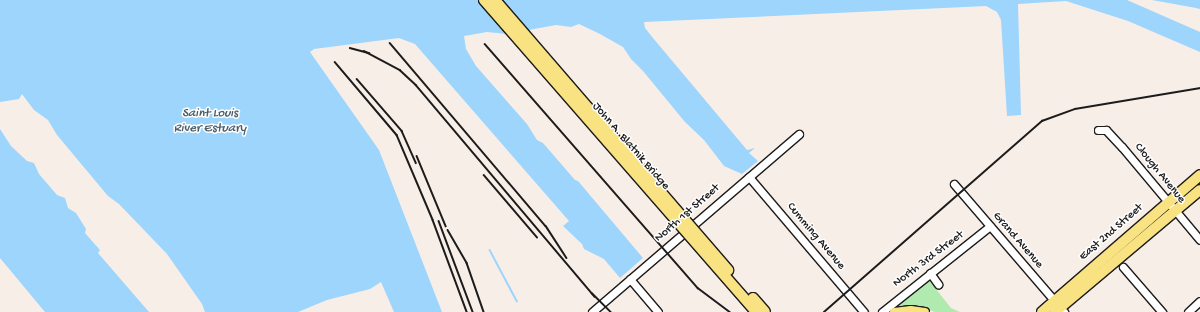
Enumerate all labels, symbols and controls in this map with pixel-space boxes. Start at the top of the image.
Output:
street label: John A. Blatnik Bridge [588,100,672,194]
water label: Saint Louis River Estuary [174,107,246,138]
street label: Clough Avenue [1130,141,1188,207]
street label: North 1st Street [653,182,723,246]
street label: Cumming Avenue [783,200,847,274]
street label: East 2nd Street [1077,201,1147,265]
street label: Grand Avenue [989,210,1045,272]
street label: North 3rd Street [891,229,967,291]

